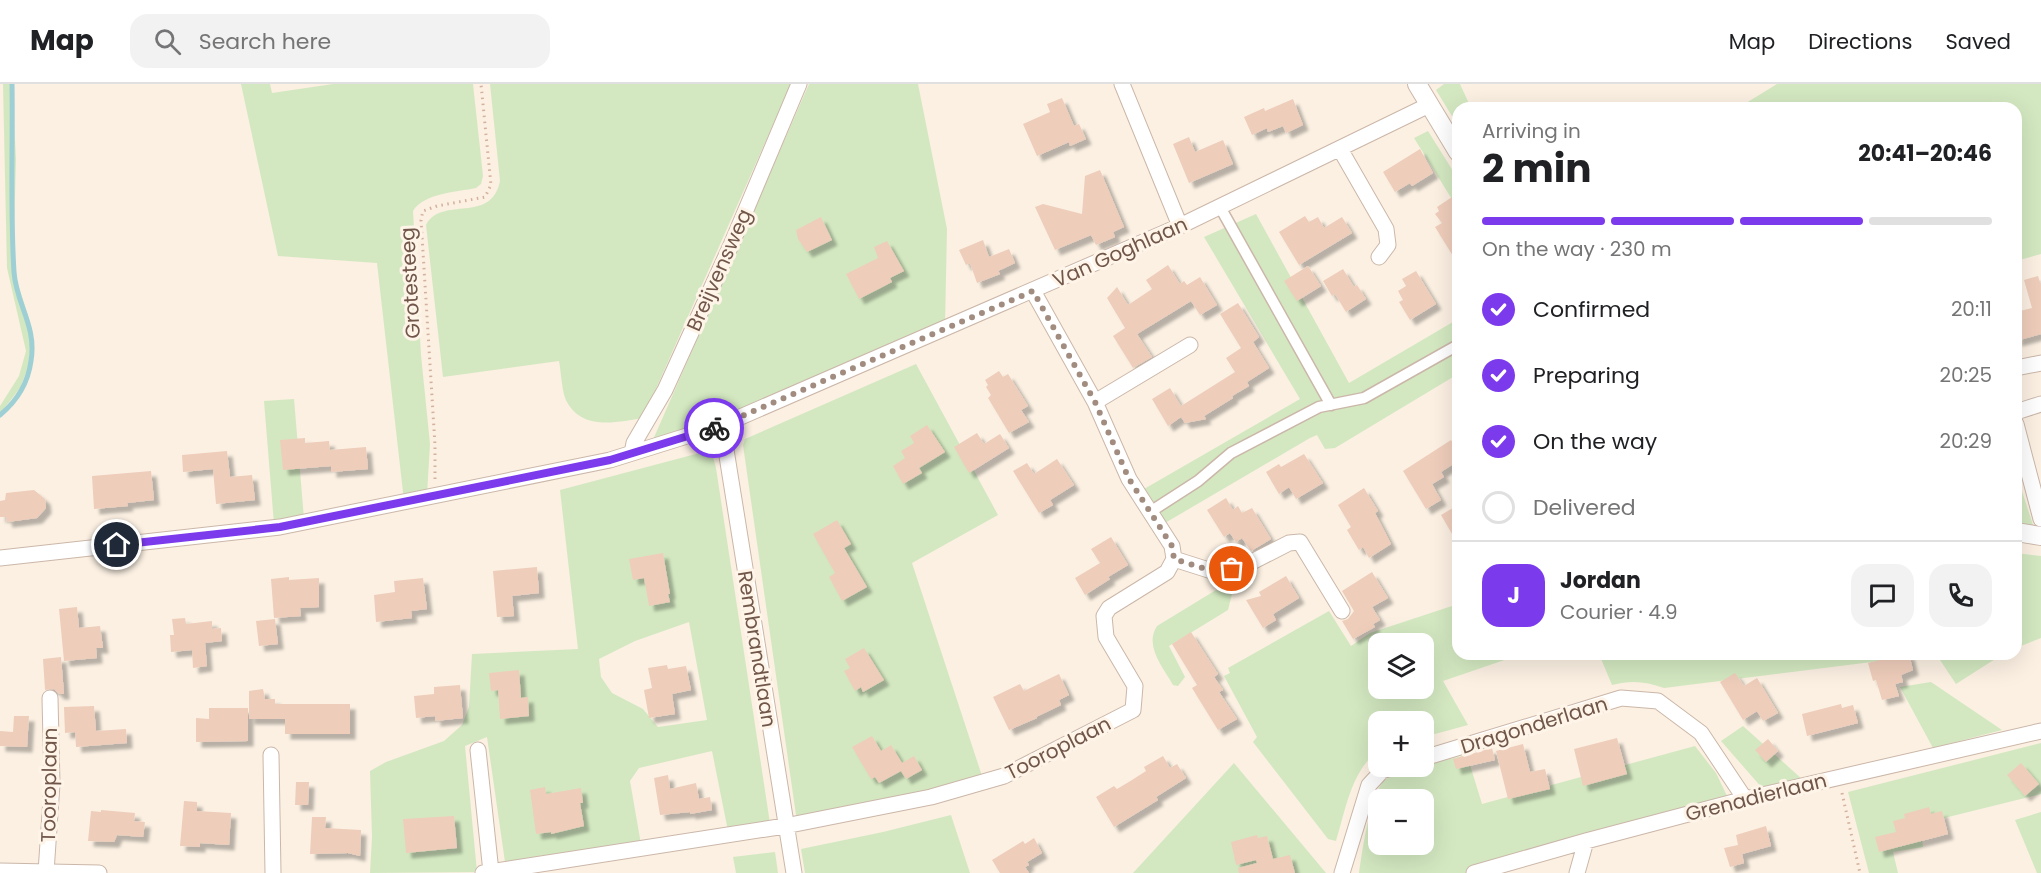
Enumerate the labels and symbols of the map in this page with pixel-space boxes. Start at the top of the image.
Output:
street label: Breijvensweg [680,204,758,336]
street label: Van Goghlaan [1048,210,1192,294]
street label: Grotesteeg [393,227,427,339]
courier [684,398,744,458]
pin [91,519,142,570]
pin [1206,543,1257,594]
street label: Rembrandtlaan [731,569,783,729]
street label: Dragonderlaan [1457,689,1611,761]
street label: Tooroplaan [1000,709,1116,787]
street label: Tooroplaan [34,727,64,843]
street label: Grenadierlaan [1682,766,1830,828]

